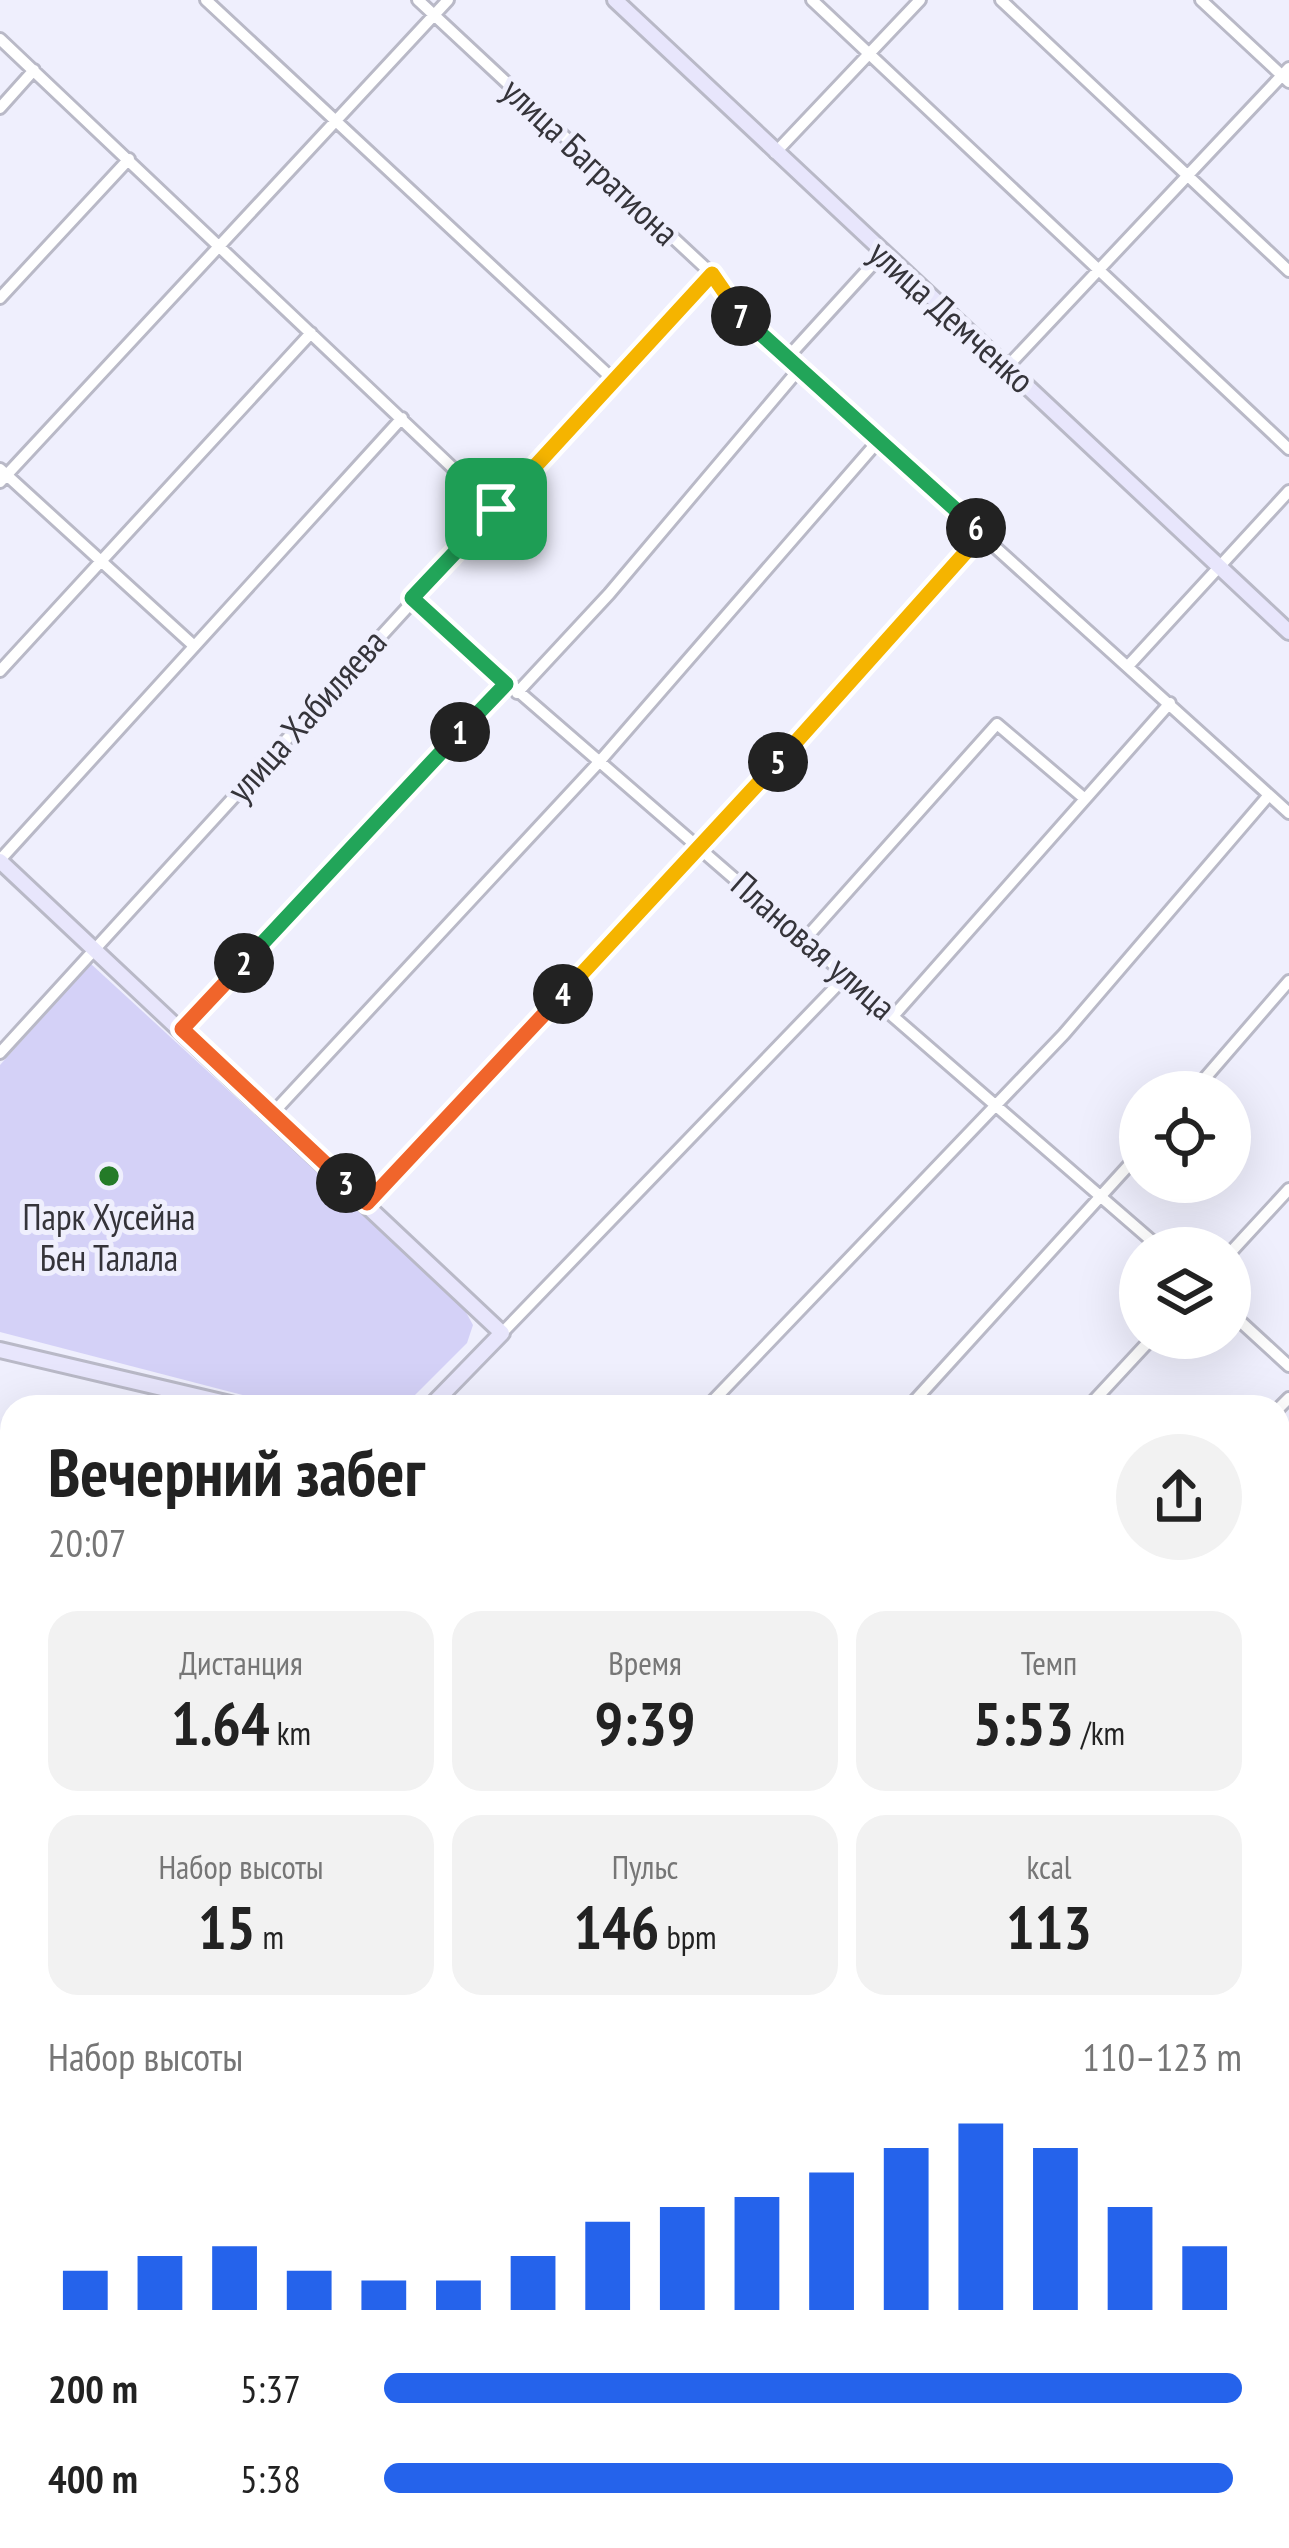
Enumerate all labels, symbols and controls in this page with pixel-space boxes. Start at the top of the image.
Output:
street label: улица Багратиона [493,67,689,255]
street label: улица Демченко [859,229,1045,403]
pin: 7 [711,286,771,346]
text: 7 [733,294,749,337]
pin [445,458,547,560]
icon: arrive [463,476,529,542]
pin: 6 [946,498,1006,558]
text: 6 [968,506,984,549]
street label: улица Хабиляева [216,619,396,811]
pin: 1 [430,702,490,762]
text: 1 [452,710,468,753]
pin: 5 [748,732,808,792]
text: 5 [770,740,786,783]
street label: Плановая улица [722,861,906,1029]
pin: 2 [214,933,274,993]
text: 2 [236,941,252,984]
pin: 4 [533,964,593,1024]
text: 4 [555,972,571,1015]
map controls [1119,1071,1251,1359]
button: locate [1119,1071,1251,1203]
pin: 3 [316,1153,376,1213]
text: 3 [338,1161,354,1204]
marker: Парк Хусейна Бен Талала [96,1163,122,1189]
place label: Парк Хусейна Бен Талала [23,1193,195,1281]
button: layers [1119,1227,1251,1359]
text: Вечерний забег [48,1429,425,1514]
button: share [1116,1434,1242,1560]
text: 20:07 [48,1517,126,1568]
text: Дистанция [179,1641,303,1684]
text: Время [608,1641,682,1684]
text: Темп [1021,1641,1077,1684]
text: 1.64 [171,1684,270,1762]
text: 9:39 [594,1684,696,1762]
text: 5:53 [973,1684,1074,1762]
text: km [270,1711,311,1754]
text: /km [1074,1711,1125,1754]
text: Набор высоты [158,1845,324,1888]
text: Пульс [612,1845,678,1888]
text: kcal [1026,1845,1072,1888]
text: 15 [198,1888,255,1966]
text: 146 [573,1888,659,1966]
text: 113 [1006,1888,1092,1966]
text: m [255,1915,284,1958]
text: bpm [659,1915,717,1958]
text: Набор высоты [48,2031,243,2082]
text: 110–123 m [1082,2031,1242,2082]
text: 200 m [48,2363,138,2414]
text: 5:37 [240,2363,301,2414]
text: 400 m [48,2453,138,2504]
text: 5:38 [240,2453,301,2504]

